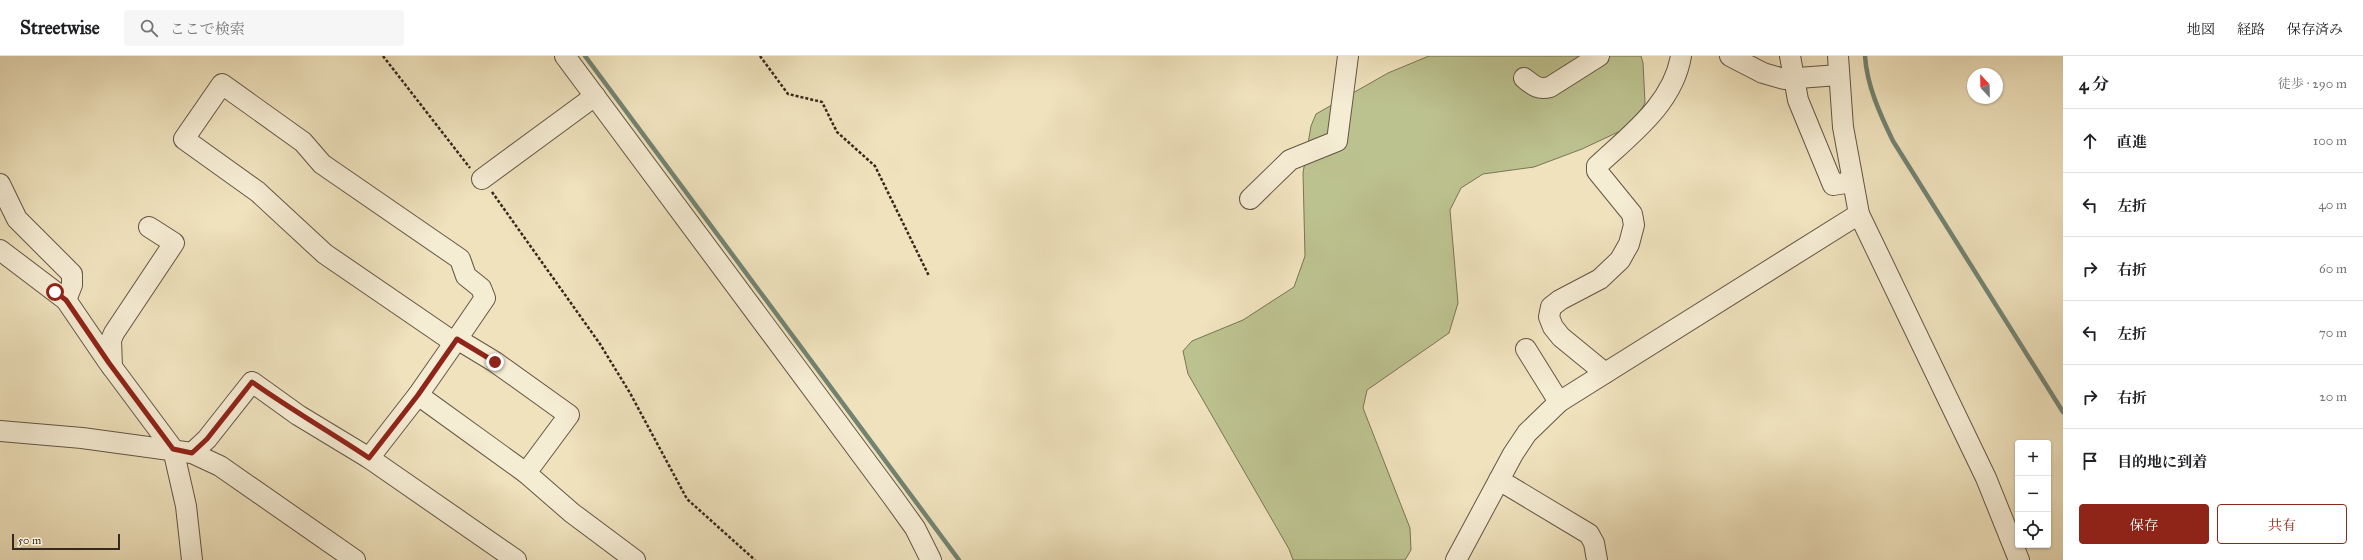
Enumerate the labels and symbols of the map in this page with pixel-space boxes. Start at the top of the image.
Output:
north arrow [1967,68,2003,104]
route start [46,283,64,301]
route end [486,353,504,371]
scale bar [12,532,120,551]

